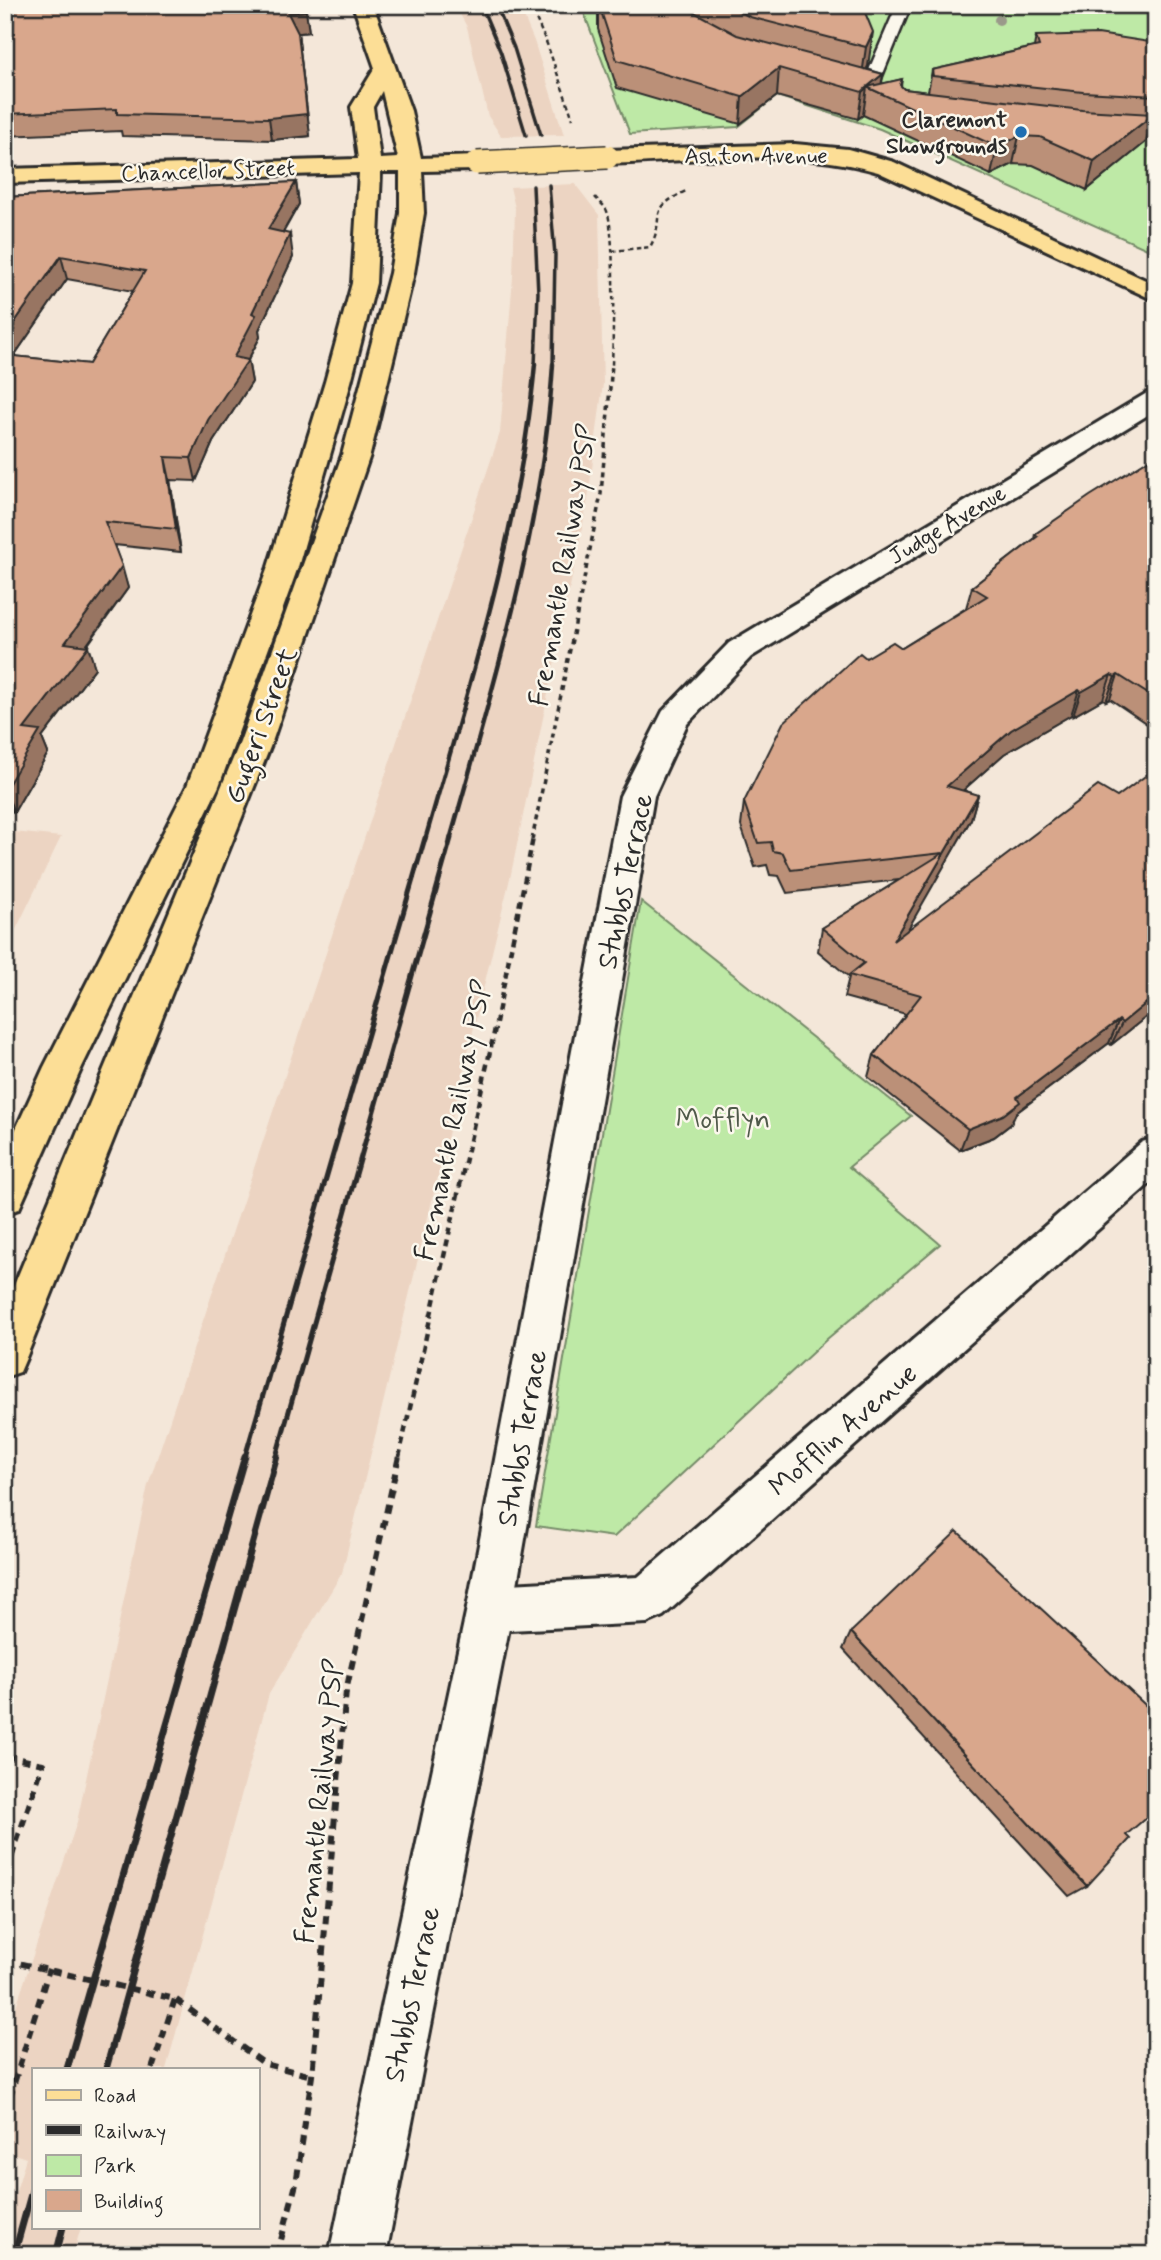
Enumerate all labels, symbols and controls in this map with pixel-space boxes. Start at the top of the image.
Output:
place label: Claremont Showgrounds [886,106,1007,165]
marker: Claremont Showgrounds [1013,124,1029,140]
street label: Ashton Avenue [684,142,828,172]
street label: Chancellor Street [121,154,296,190]
street label: Fremantle Railway PSP [521,421,608,709]
street label: Judge Avenue [884,479,1013,574]
street label: Gugeri Street [217,642,311,810]
street label: Stubbs Terrace [590,790,663,973]
street label: Fremantle Railway PSP [407,977,502,1264]
park label: Mofflyn [676,1102,770,1139]
street label: Stubbs Terrace [490,1347,557,1530]
street label: Mofflin Avenue [761,1356,926,1506]
street label: Fremantle Railway PSP [287,1657,354,1945]
street label: Stubbs Terrace [377,1903,450,2086]
legend [32,2068,259,2228]
text: Road [94,2082,136,2110]
text: Railway [94,2118,166,2146]
text: Park [94,2152,136,2180]
text: Building [94,2188,164,2218]

